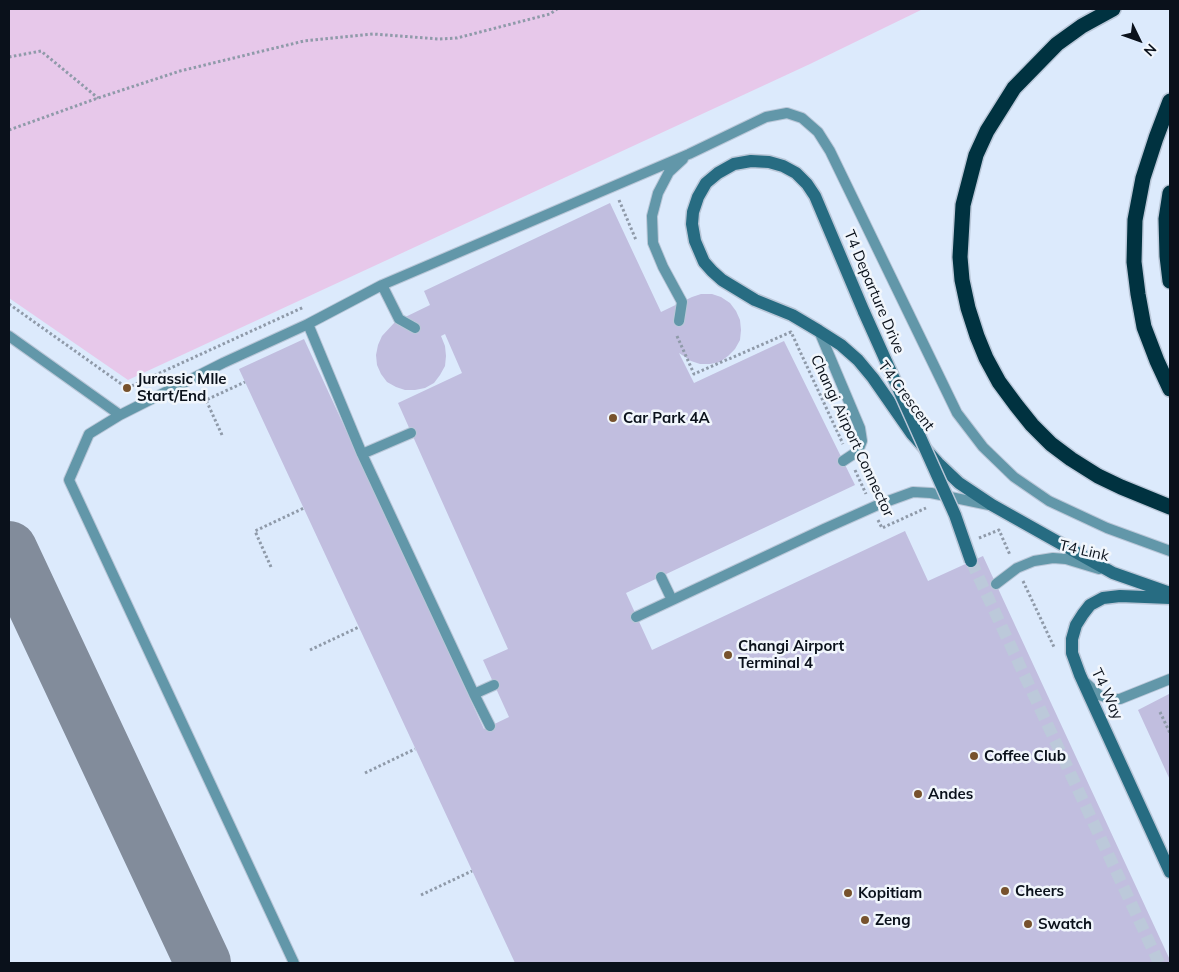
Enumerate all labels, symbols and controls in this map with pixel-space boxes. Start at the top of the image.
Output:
north arrow [1114,15,1164,65]
text: N [1140,40,1160,60]
street label: T4 Departure Drive [840,227,908,357]
street label: Changi Airport Connector [807,352,897,520]
street label: T4 Crescent [874,358,938,434]
place label: Jurassic MIle Start/End [137,370,227,405]
marker: Jurassic MIle Start/End [121,382,133,394]
place label: Car Park 4A [623,409,710,427]
marker: Car Park 4A [607,412,619,424]
street label: T4 Link [1058,537,1110,565]
place label: Changi Airport Terminal 4 [738,637,844,672]
marker: Changi Airport Terminal 4 [722,649,734,661]
street label: T4 Way [1087,665,1127,723]
place label: Coffee Club [984,747,1066,765]
marker: Coffee Club [968,750,980,762]
place label: Andes [928,785,973,803]
marker: Andes [912,788,924,800]
place label: Cheers [1015,882,1064,900]
place label: Kopitiam [858,884,922,902]
marker: Cheers [999,885,1011,897]
marker: Kopitiam [842,887,854,899]
place label: Zeng [875,911,910,929]
marker: Zeng [859,914,871,926]
place label: Swatch [1038,915,1092,933]
marker: Swatch [1022,918,1034,930]

